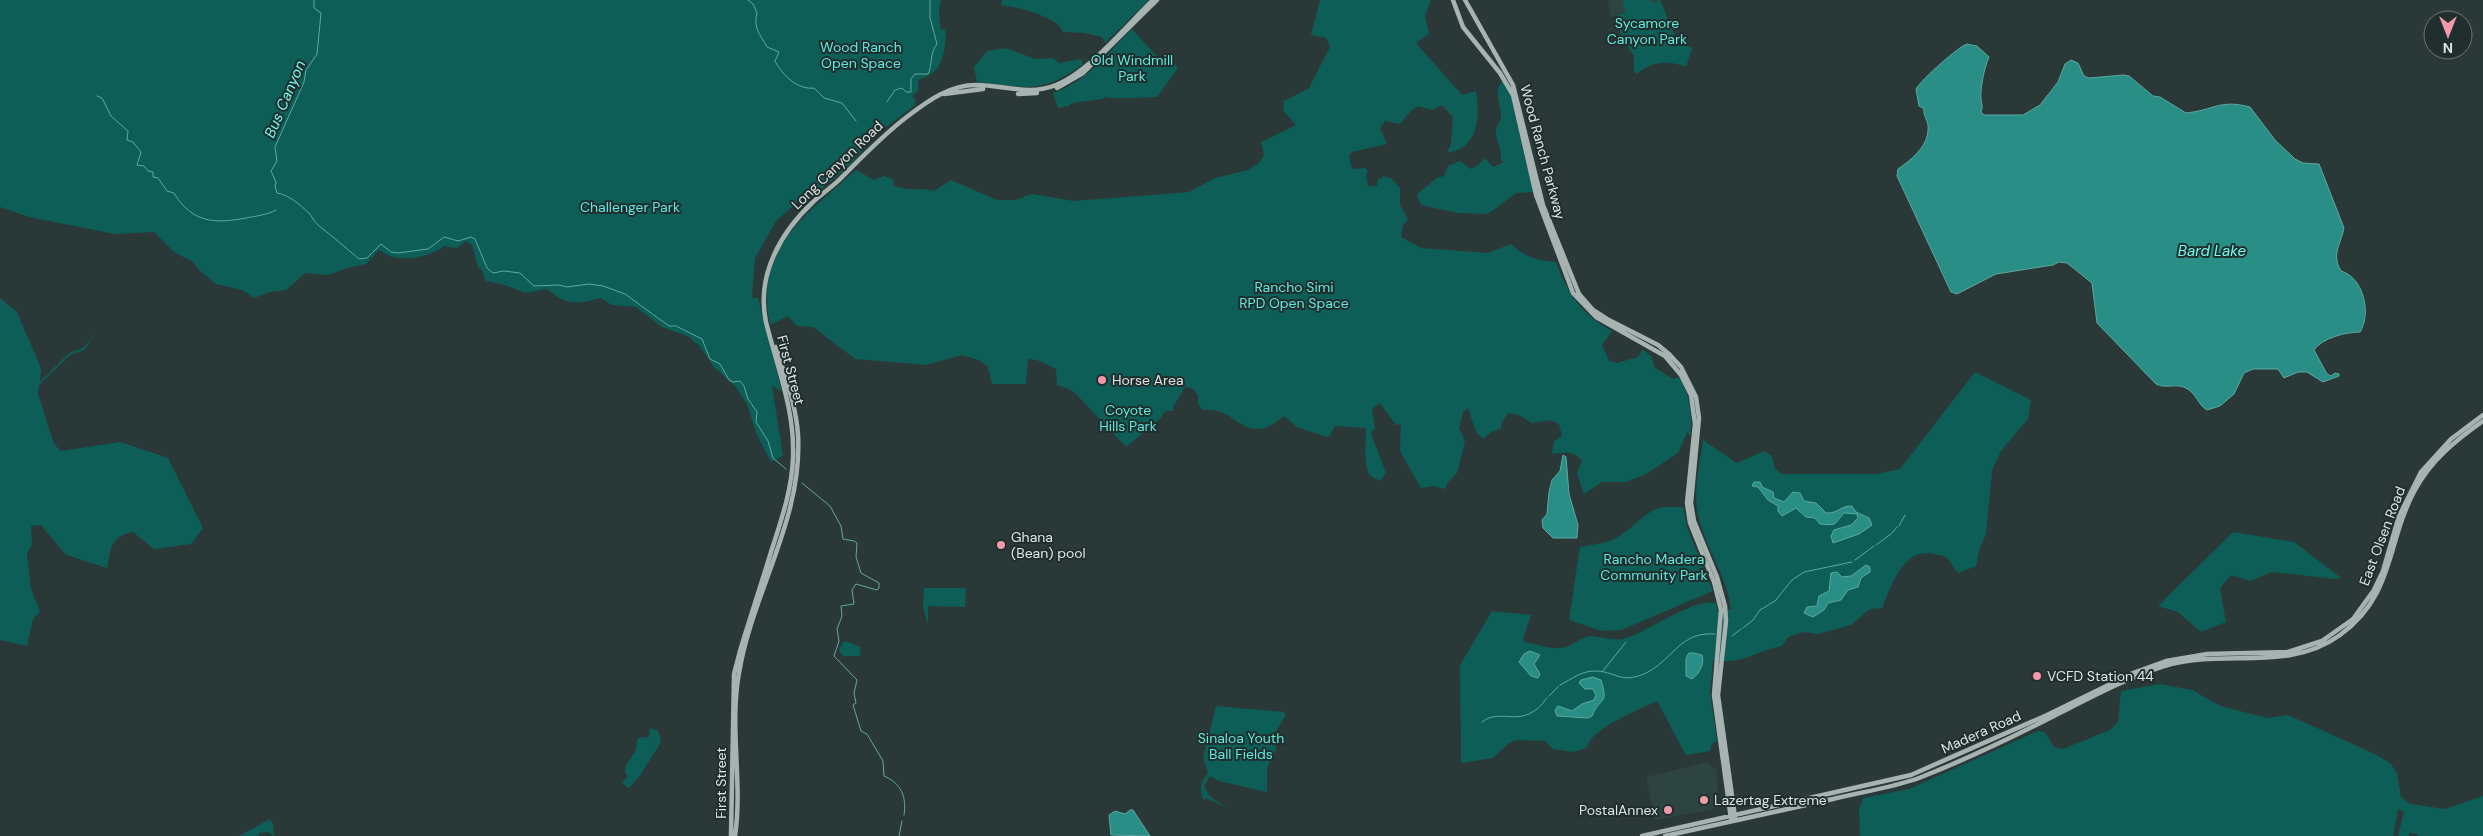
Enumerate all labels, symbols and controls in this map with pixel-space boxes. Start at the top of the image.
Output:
north arrow [2423,10,2473,60]
park label: Sycamore Canyon Park [1607,14,1687,48]
park label: Wood Ranch Open Space [820,38,902,72]
text: N [2443,39,2453,57]
park label: Old Windmill Park [1091,51,1173,85]
water label: Bus Canyon [260,57,310,141]
street label: Wood Ranch Parkway [1516,83,1570,222]
street label: Long Canyon Road [788,117,886,213]
park label: Challenger Park [580,198,680,216]
water label: Bard Lake [2178,241,2247,261]
park label: Rancho Simi RPD Open Space [1239,278,1349,312]
street label: First Street [773,333,809,407]
place label: Horse Area [1112,371,1184,389]
marker: Horse Area [1096,374,1108,386]
park label: Coyote Hills Park [1099,401,1157,435]
street label: East Olsen Road [2355,484,2409,588]
place label: Ghana (Bean) pool [1011,528,1086,562]
marker: Ghana (Bean) pool [995,539,1007,551]
park label: Rancho Madera Community Park [1600,550,1708,584]
place label: VCFD Station 44 [2047,667,2154,685]
marker: VCFD Station 44 [2031,670,2043,682]
street label: Madera Road [1938,706,2024,758]
park label: Sinaloa Youth Ball Fields [1198,729,1284,763]
street label: First Street [712,747,730,819]
place label: Lazertag Extreme [1714,791,1827,809]
marker: Lazertag Extreme [1698,794,1710,806]
place label: PostalAnnex [1579,801,1658,819]
marker: PostalAnnex [1662,804,1674,816]

